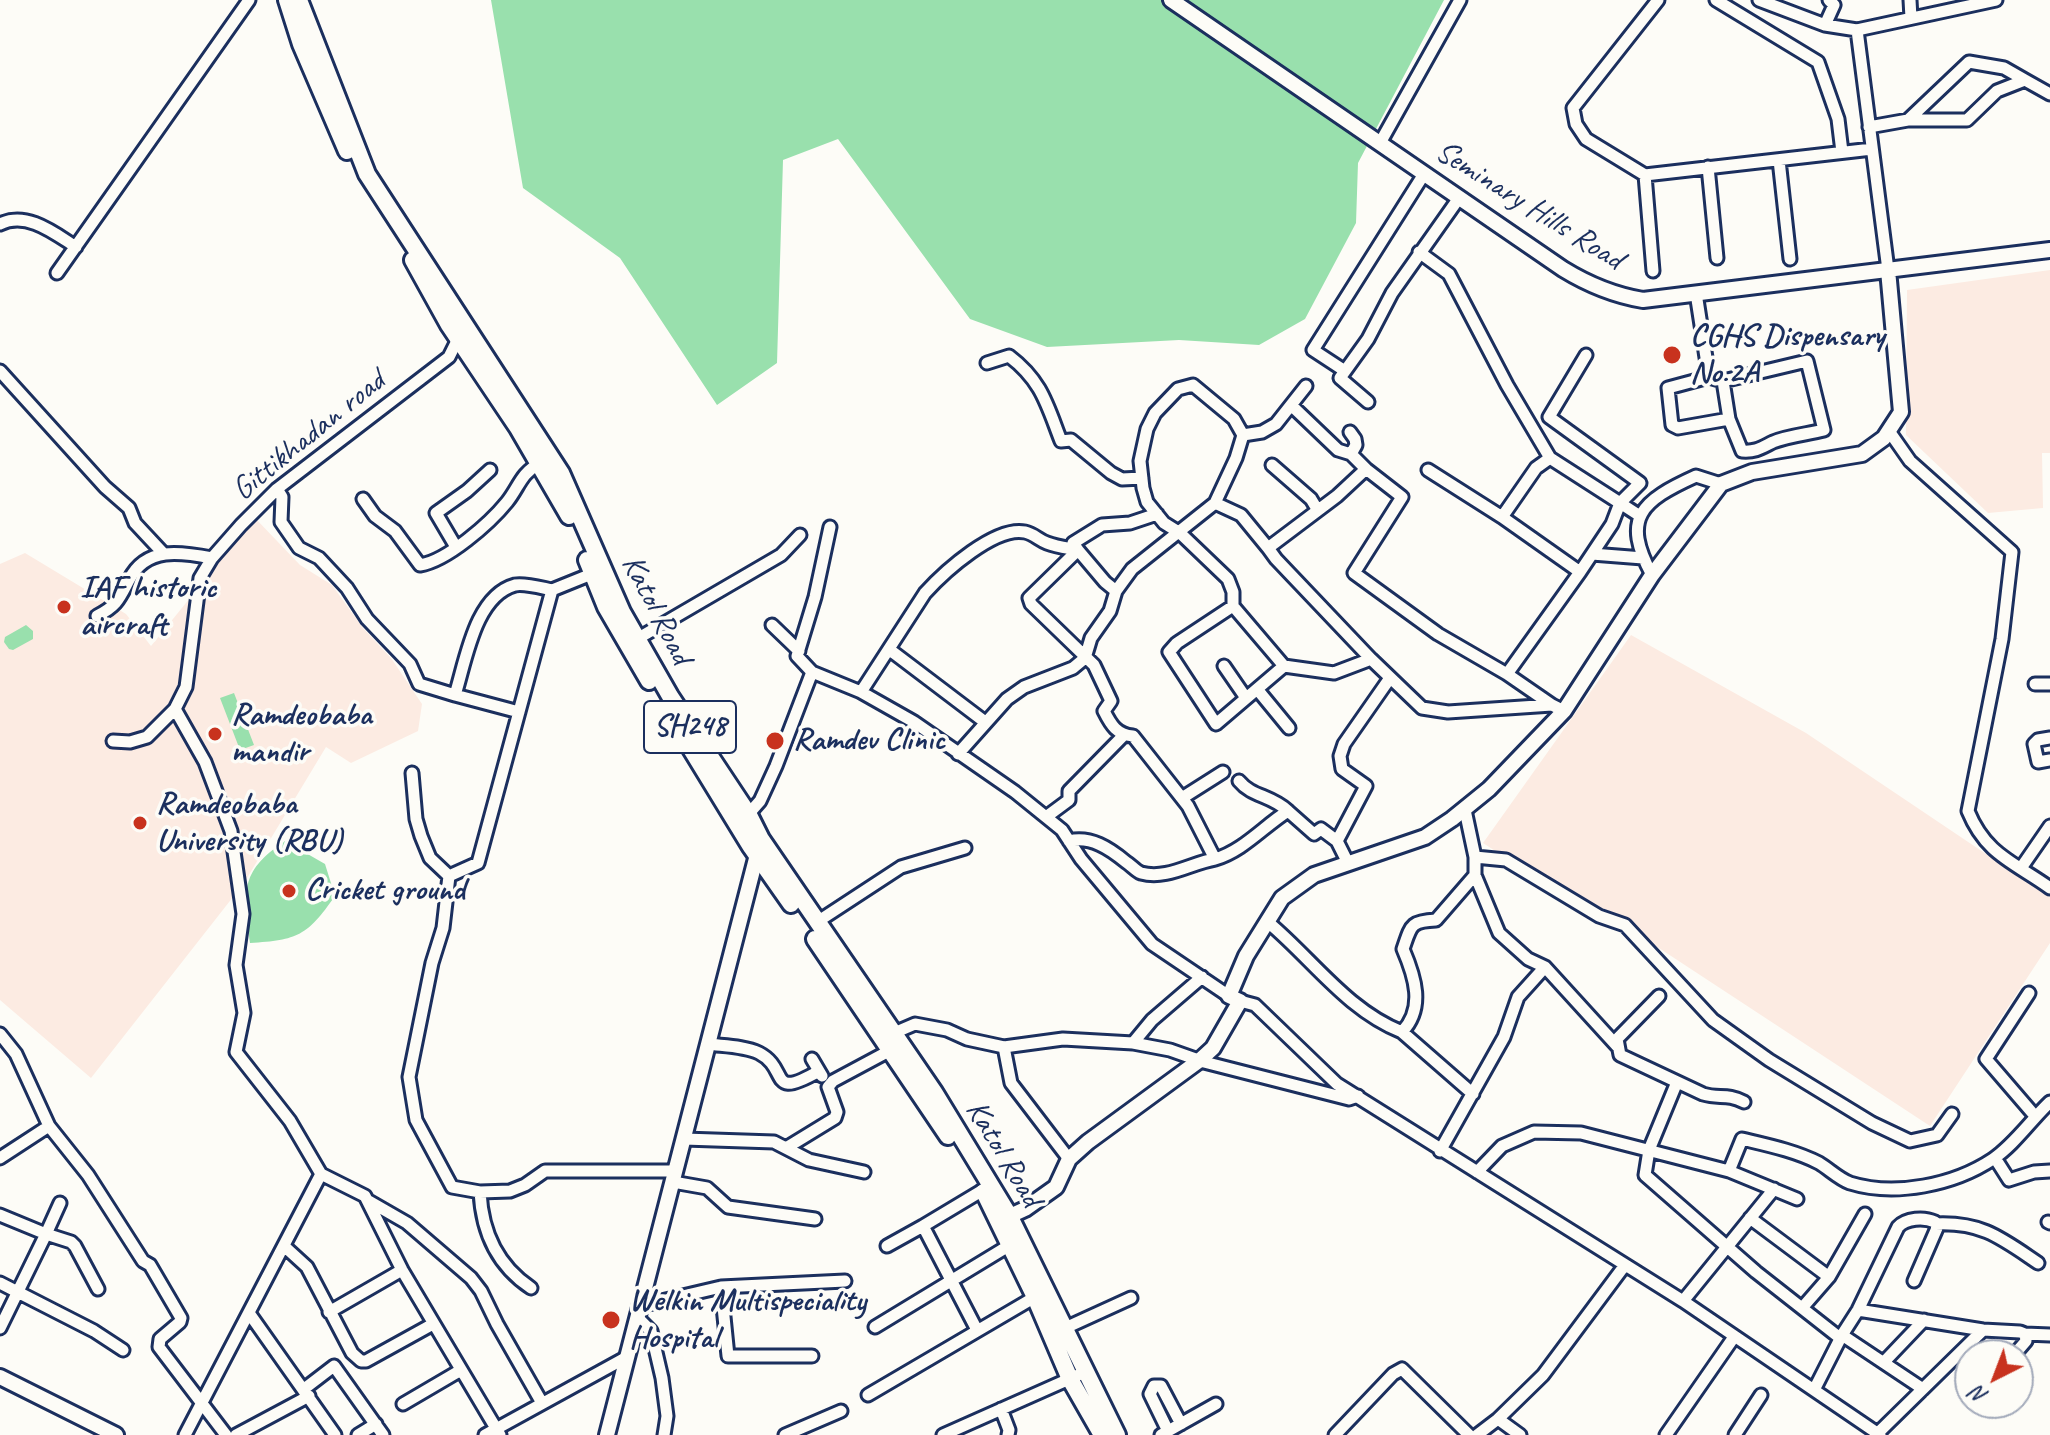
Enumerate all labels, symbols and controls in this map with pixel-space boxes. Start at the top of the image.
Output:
street label: Seminary Hills Road [1428,133,1630,279]
place label: CGHS Dispensary No.2A [1690,318,1884,393]
marker: CGHS Dispensary No.2A [1661,344,1683,366]
street label: Gittikhadan road [225,363,393,509]
street label: Katol Road [612,549,700,671]
place label: IAF historic aircraft [80,570,216,645]
marker: IAF historic aircraft [55,598,73,616]
place label: Ramdeobaba mandir [231,697,372,772]
road number: SH248 [644,701,736,753]
place label: Ramdev Clinic [793,722,945,760]
marker: Ramdeobaba mandir [206,725,224,743]
marker: Ramdev Clinic [764,730,786,752]
place label: Ramdeobaba University (RBU) [156,786,342,861]
marker: Ramdeobaba University (RBU) [131,814,149,832]
place label: Cricket ground [305,872,465,910]
marker: Cricket ground [280,882,298,900]
street label: Katol Road [956,1094,1050,1214]
place label: Welkin Multispeciality Hospital [629,1283,866,1358]
marker: Welkin Multispeciality Hospital [600,1309,622,1331]
north arrow [1954,1339,2034,1419]
text: N [1965,1380,1994,1410]

